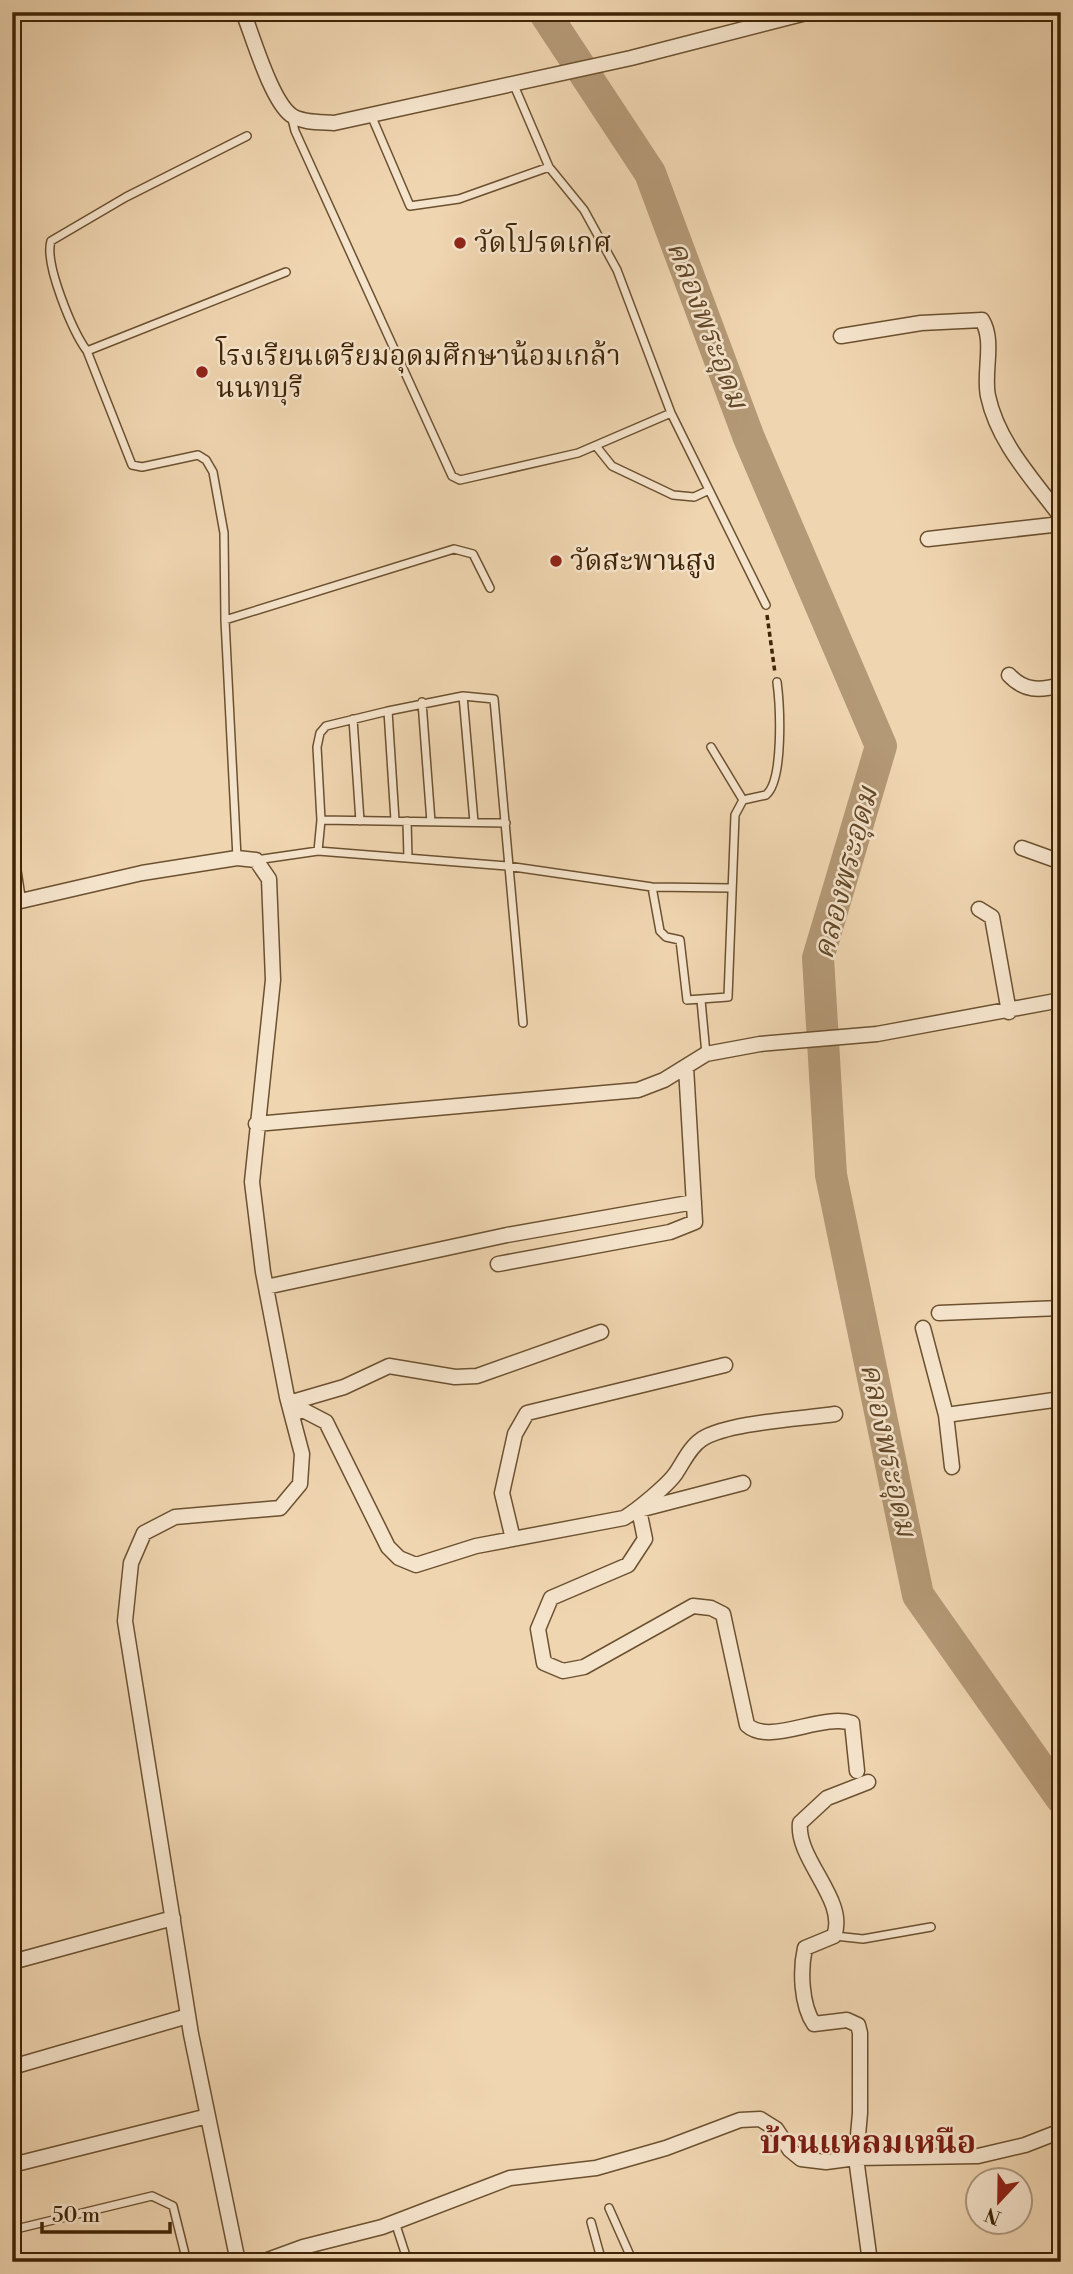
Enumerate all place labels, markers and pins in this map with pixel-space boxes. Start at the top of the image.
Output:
place label: วัดโปรดเกศ [474,223,611,261]
marker: วัดโปรดเกศ [452,235,468,251]
place label: โรงเรียนเตรียมอุดมศึกษาน้อมเกล้า นนทบุรี [215,336,621,406]
marker: โรงเรียนเตรียมอุดมศึกษาน้อมเกล้า นนทบุรี [194,364,210,380]
place label: วัดสะพานสูง [570,544,717,579]
marker: วัดสะพานสูง [548,553,564,569]

